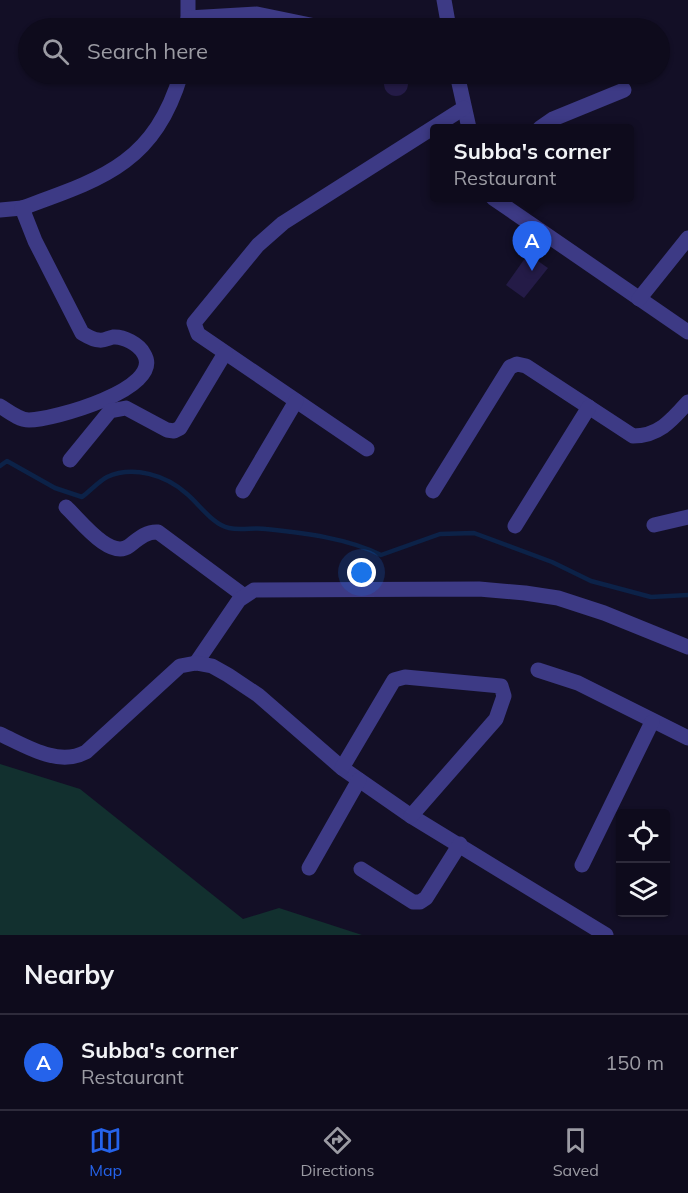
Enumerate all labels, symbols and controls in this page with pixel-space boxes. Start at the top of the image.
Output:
search box [18,18,670,84]
icon: search [39,35,72,68]
text: Search here [87,37,208,65]
popup [430,124,634,202]
text: Subba's corner [453,137,611,165]
text: Restaurant [453,165,556,190]
pin: A [512,222,552,271]
your location [347,558,376,587]
map controls [616,809,670,917]
button: locate [616,809,670,863]
button: layers [616,863,670,917]
text: Nearby [24,958,114,991]
text: Subba's corner [81,1036,238,1064]
text: A [36,1050,51,1075]
text: 150 m [605,1050,664,1075]
text: Restaurant [81,1064,184,1089]
tab: Map [89,1124,122,1180]
tab: Directions [300,1124,374,1180]
tab: Saved [553,1124,599,1180]

